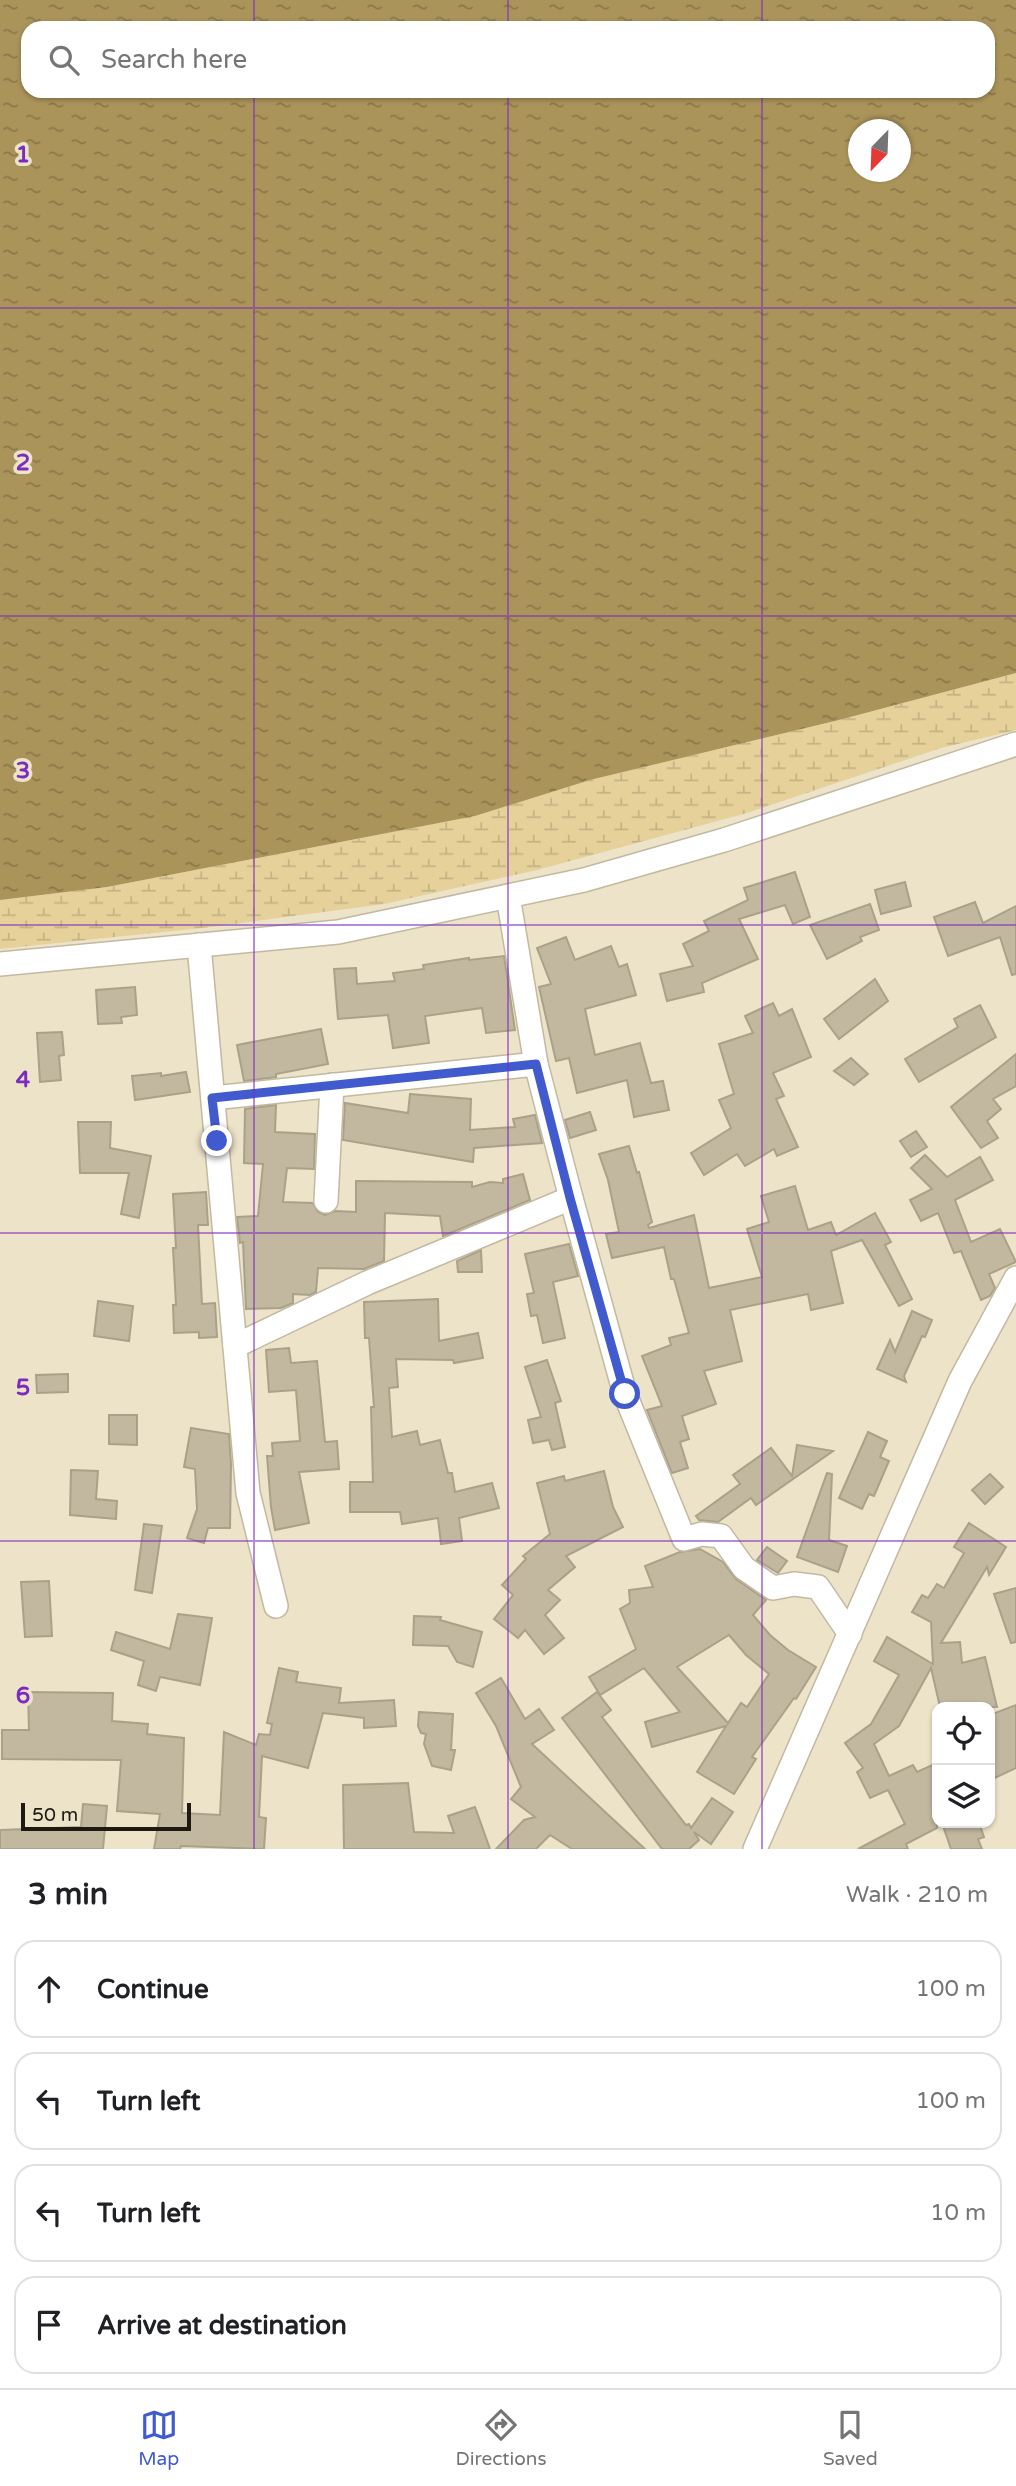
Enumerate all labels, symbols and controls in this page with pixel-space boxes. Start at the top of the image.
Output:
search box [21,21,995,98]
icon: search [45,41,83,79]
text: Search here [101,44,247,75]
north arrow [848,119,911,182]
text: 1 [16,141,30,169]
text: 2 [16,449,30,477]
text: 3 [16,757,30,785]
text: 4 [16,1066,31,1094]
route end [201,1125,232,1156]
text: 5 [16,1374,30,1402]
route start [609,1378,640,1409]
text: 6 [16,1682,30,1710]
map controls [932,1702,995,1828]
button: locate [932,1702,995,1765]
button: layers [932,1765,995,1828]
scale bar [21,1800,191,1832]
text: 50 m [32,1804,78,1826]
text: 3 min [28,1876,108,1913]
text: Walk · 210 m [846,1881,988,1909]
icon: ahead [30,1970,68,2008]
text: Continue [97,1974,209,2005]
text: 100 m [916,1975,986,2003]
icon: left [30,2082,68,2120]
text: Turn left [97,2086,200,2117]
text: 100 m [916,2087,986,2115]
icon: left [30,2194,68,2232]
text: Turn left [97,2198,200,2229]
text: 10 m [930,2199,986,2227]
icon: arrive [30,2306,68,2344]
text: Arrive at destination [97,2310,347,2341]
tab: Map [138,2406,179,2470]
tab: Directions [456,2406,547,2470]
tab: Saved [823,2406,878,2470]

